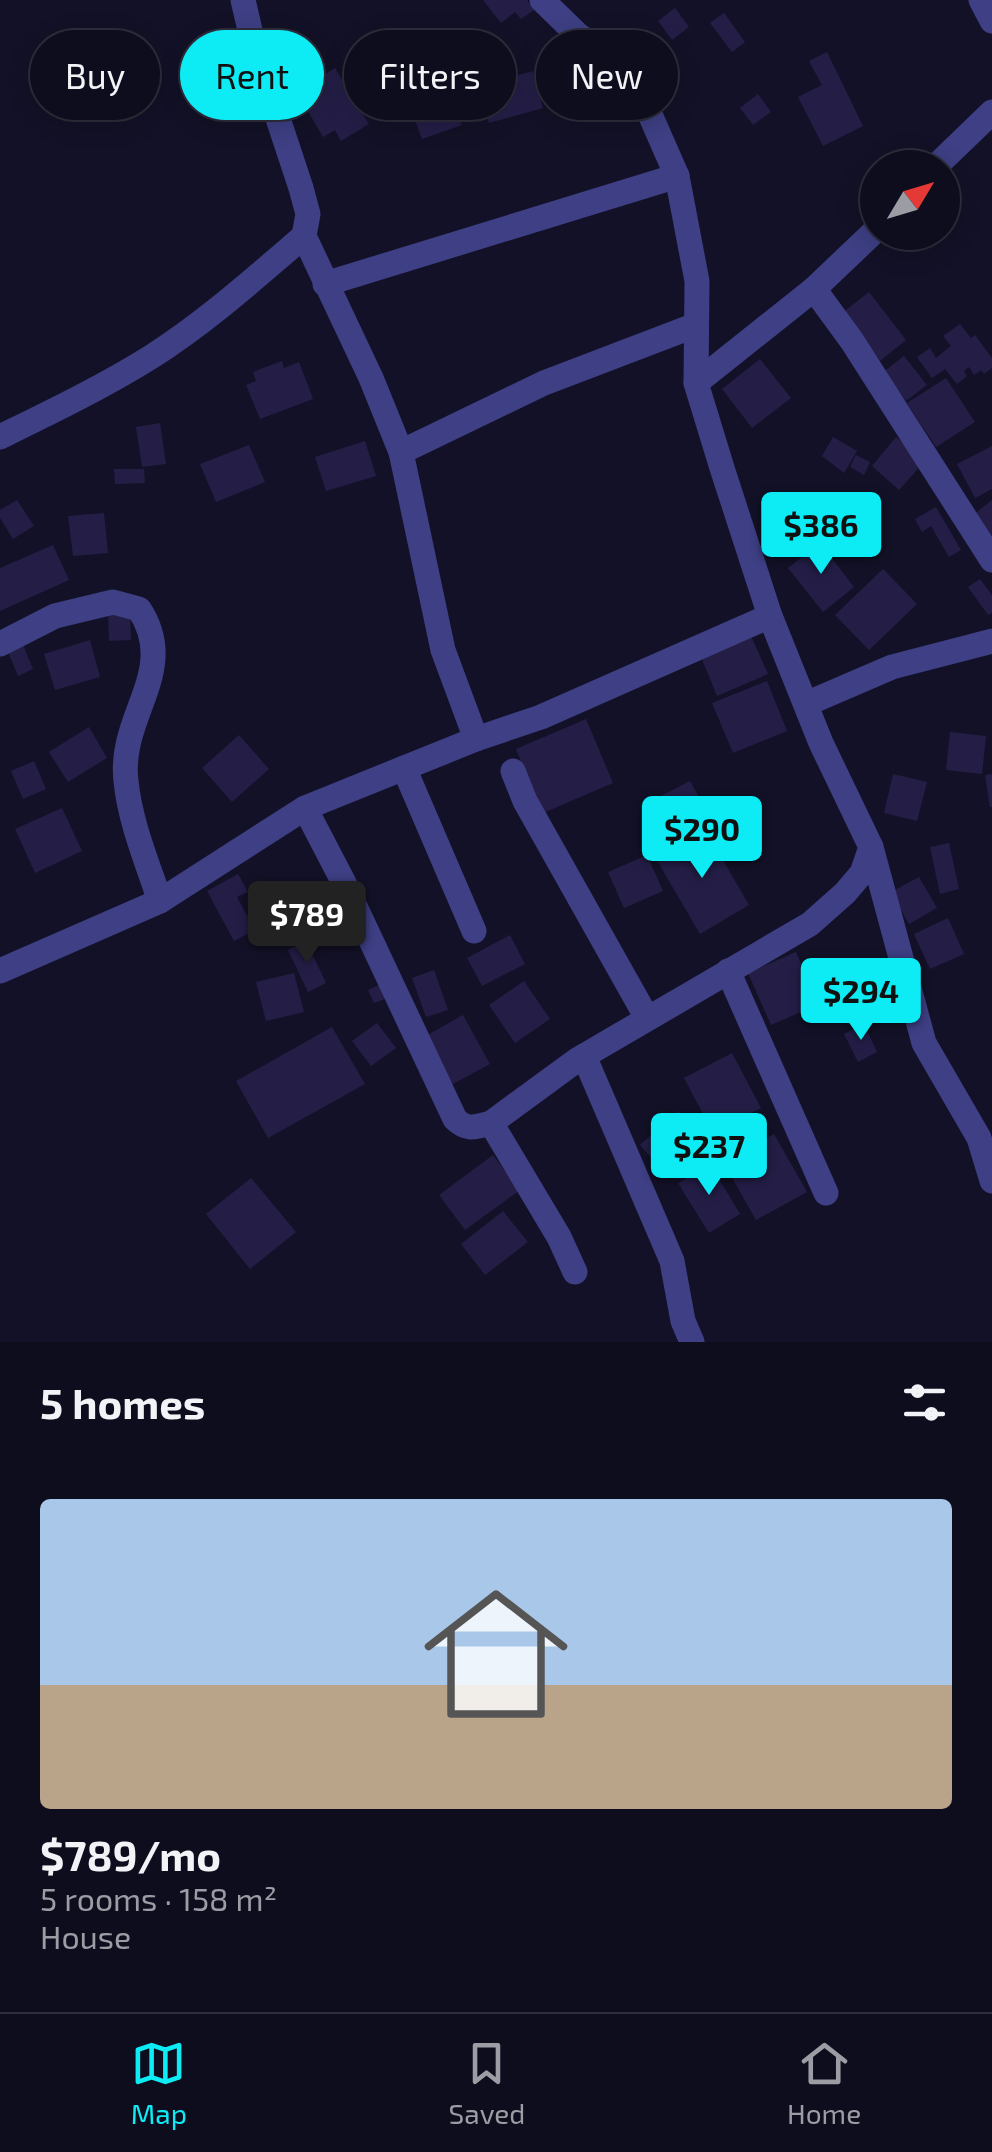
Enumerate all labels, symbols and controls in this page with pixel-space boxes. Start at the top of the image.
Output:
chip: Buy [30,30,160,120]
chip: Rent [180,30,324,120]
chip: Filters [344,30,516,120]
chip: New [536,30,678,120]
north arrow [860,150,960,250]
map controls [860,150,960,250]
pin: $386 [762,492,880,577]
text: $386 [783,505,859,543]
pin: $290 [643,796,761,881]
text: $290 [664,809,740,847]
pin: $789 [248,881,366,966]
text: $789 [270,894,344,932]
pin: $294 [802,958,920,1043]
text: $294 [823,971,899,1009]
pin: $237 [650,1113,768,1198]
text: $237 [673,1126,745,1164]
icon: filters [897,1375,952,1430]
text: 5 homes [40,1377,205,1427]
icon: home [406,1564,586,1744]
text: $789/mo [40,1829,221,1879]
text: 5 rooms · 158 m² [40,1879,277,1917]
text: House [40,1917,131,1955]
tab: Map [131,2036,187,2130]
tab: Saved [449,2036,525,2130]
tab: Home [787,2036,861,2130]

